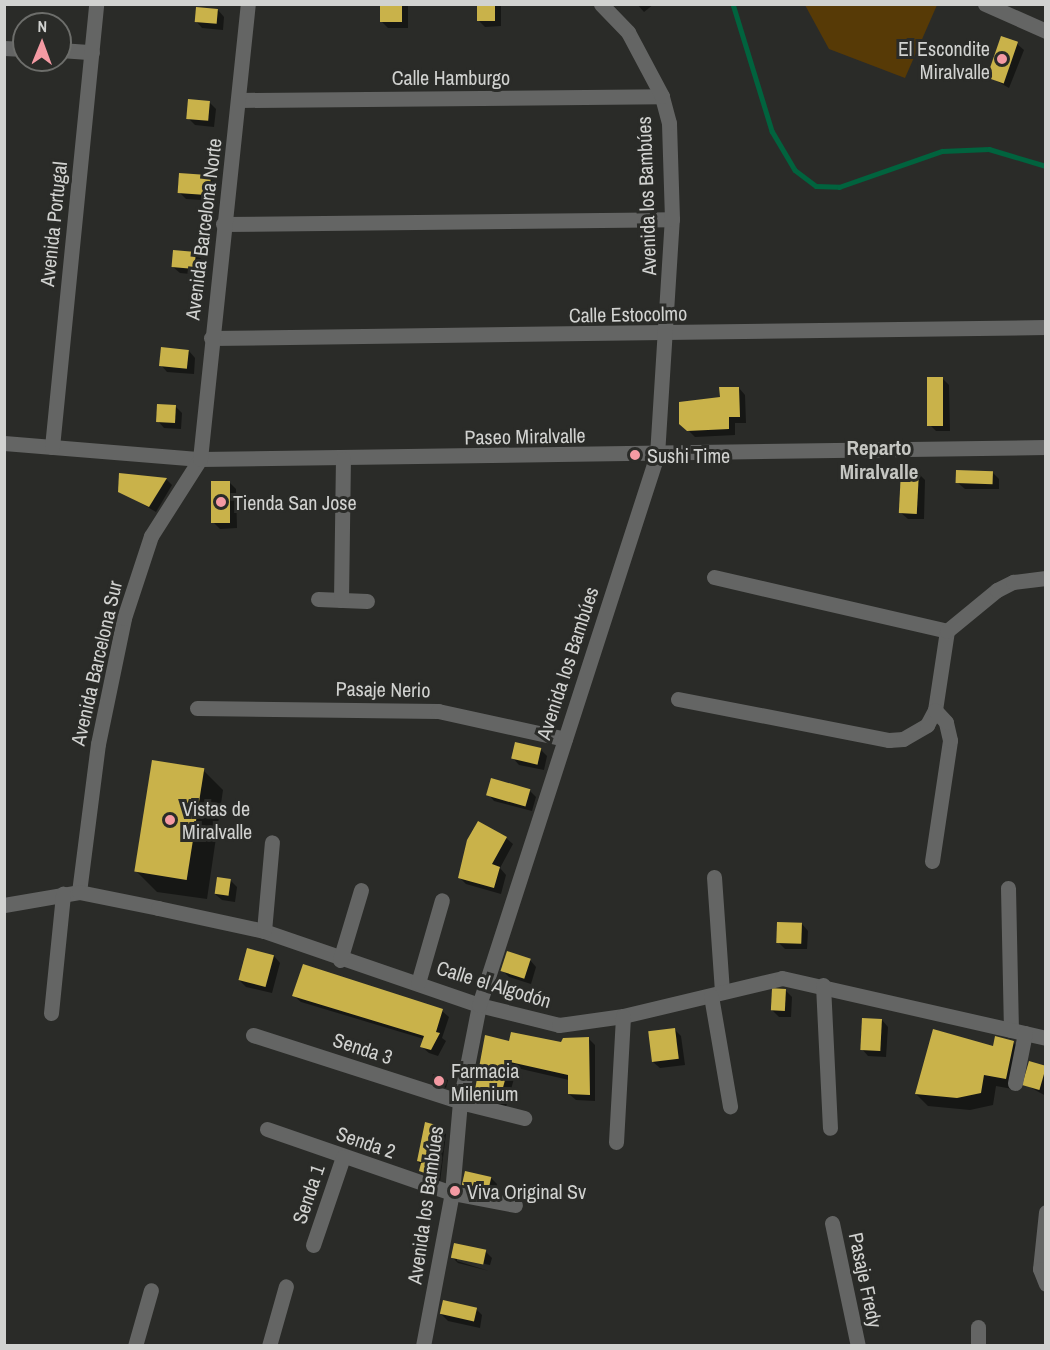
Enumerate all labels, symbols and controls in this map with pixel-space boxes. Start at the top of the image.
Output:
north arrow [12,12,72,72]
text: N [37,15,47,37]
place label: El Escondite Miralvalle [898,36,990,83]
marker: El Escondite Miralvalle [995,52,1009,66]
street label: Calle Hamburgo [392,65,510,89]
street label: Avenida los Bambúes [631,116,661,276]
street label: Avenida Barcelona Norte [180,137,226,321]
street label: Avenida Portugal [35,160,71,288]
street label: Calle Estocolmo [569,301,687,327]
street label: Paseo Miralvalle [464,423,586,449]
district label: Reparto Miralvalle [840,435,918,485]
place label: Sushi Time [647,443,730,467]
marker: Sushi Time [628,448,642,462]
place label: Tienda San Jose [233,490,357,514]
marker: Tienda San Jose [214,495,228,509]
street label: Avenida Barcelona Sur [65,578,127,748]
street label: Avenida los Bambúes [531,584,603,742]
street label: Pasaje Nerio [335,676,431,702]
place label: Vistas de Miralvalle [182,796,252,843]
marker: Vistas de Miralvalle [163,813,177,827]
street label: Calle el Algodón [433,955,555,1013]
street label: Senda 3 [330,1027,396,1069]
place label: Farmacia Milenium [451,1058,519,1105]
marker: Farmacia Milenium [432,1074,446,1088]
street label: Senda 2 [333,1121,399,1163]
street label: Avenida los Bambúes [402,1124,448,1286]
street label: Senda 1 [287,1161,329,1227]
place label: Viva Original Sv [467,1179,586,1203]
marker: Viva Original Sv [448,1184,462,1198]
street label: Pasaje Fredy [844,1230,888,1330]

